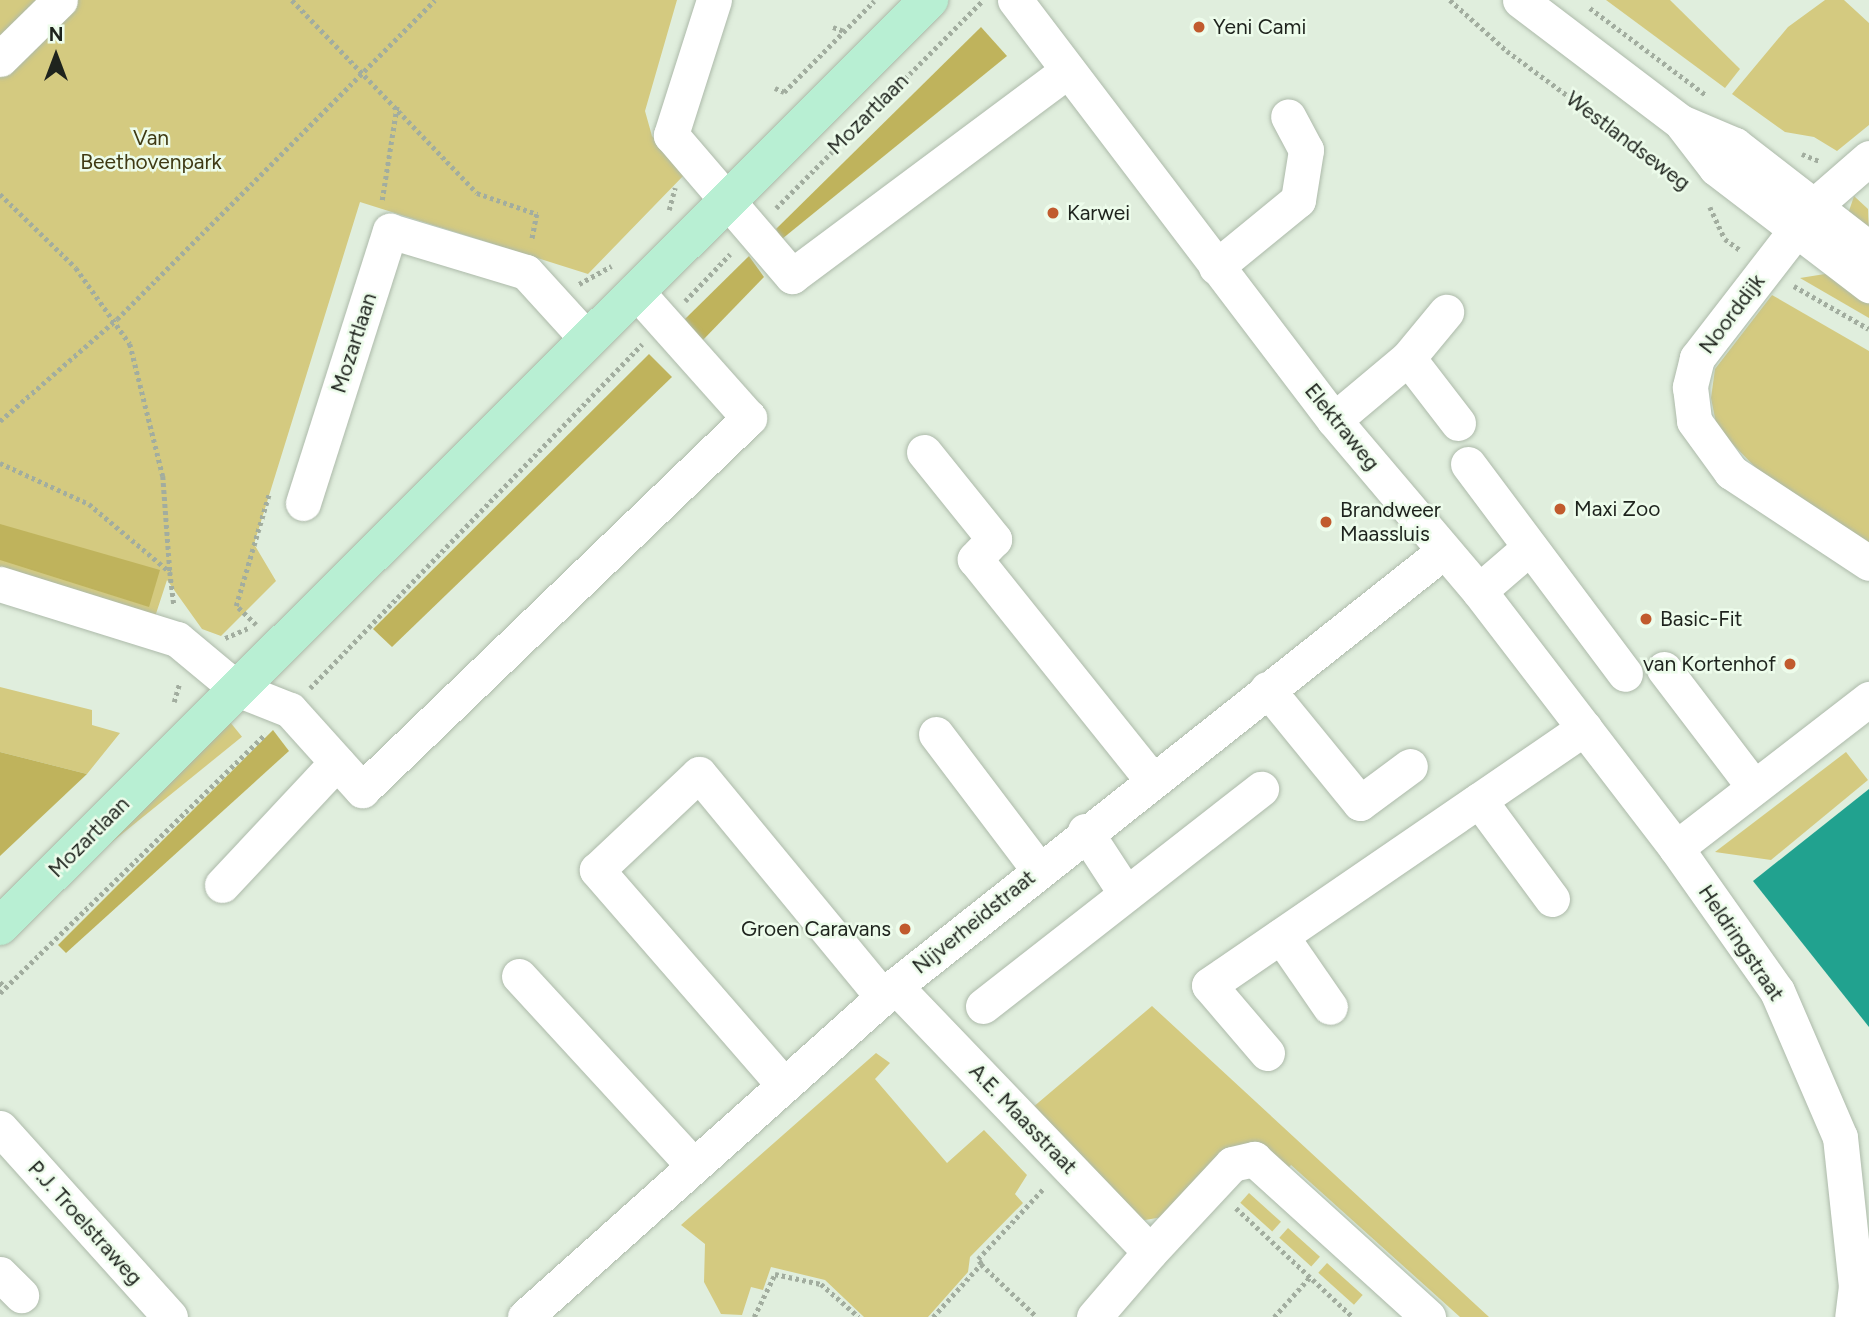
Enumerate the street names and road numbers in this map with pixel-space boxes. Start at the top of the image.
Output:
street label: Mozartlaan [822,68,914,160]
street label: Westlandseweg [1561,86,1695,196]
street label: Noorddijk [1694,269,1770,359]
street label: Mozartlaan [326,290,382,396]
street label: Elektraweg [1299,379,1385,475]
street label: Mozartlaan [43,791,135,883]
street label: Nijverheidstraat [908,865,1040,979]
street label: Heldringstraat [1693,880,1789,1006]
street label: A.E. Maasstraat [964,1059,1082,1179]
street label: P.J. Troelstraweg [23,1156,147,1290]

